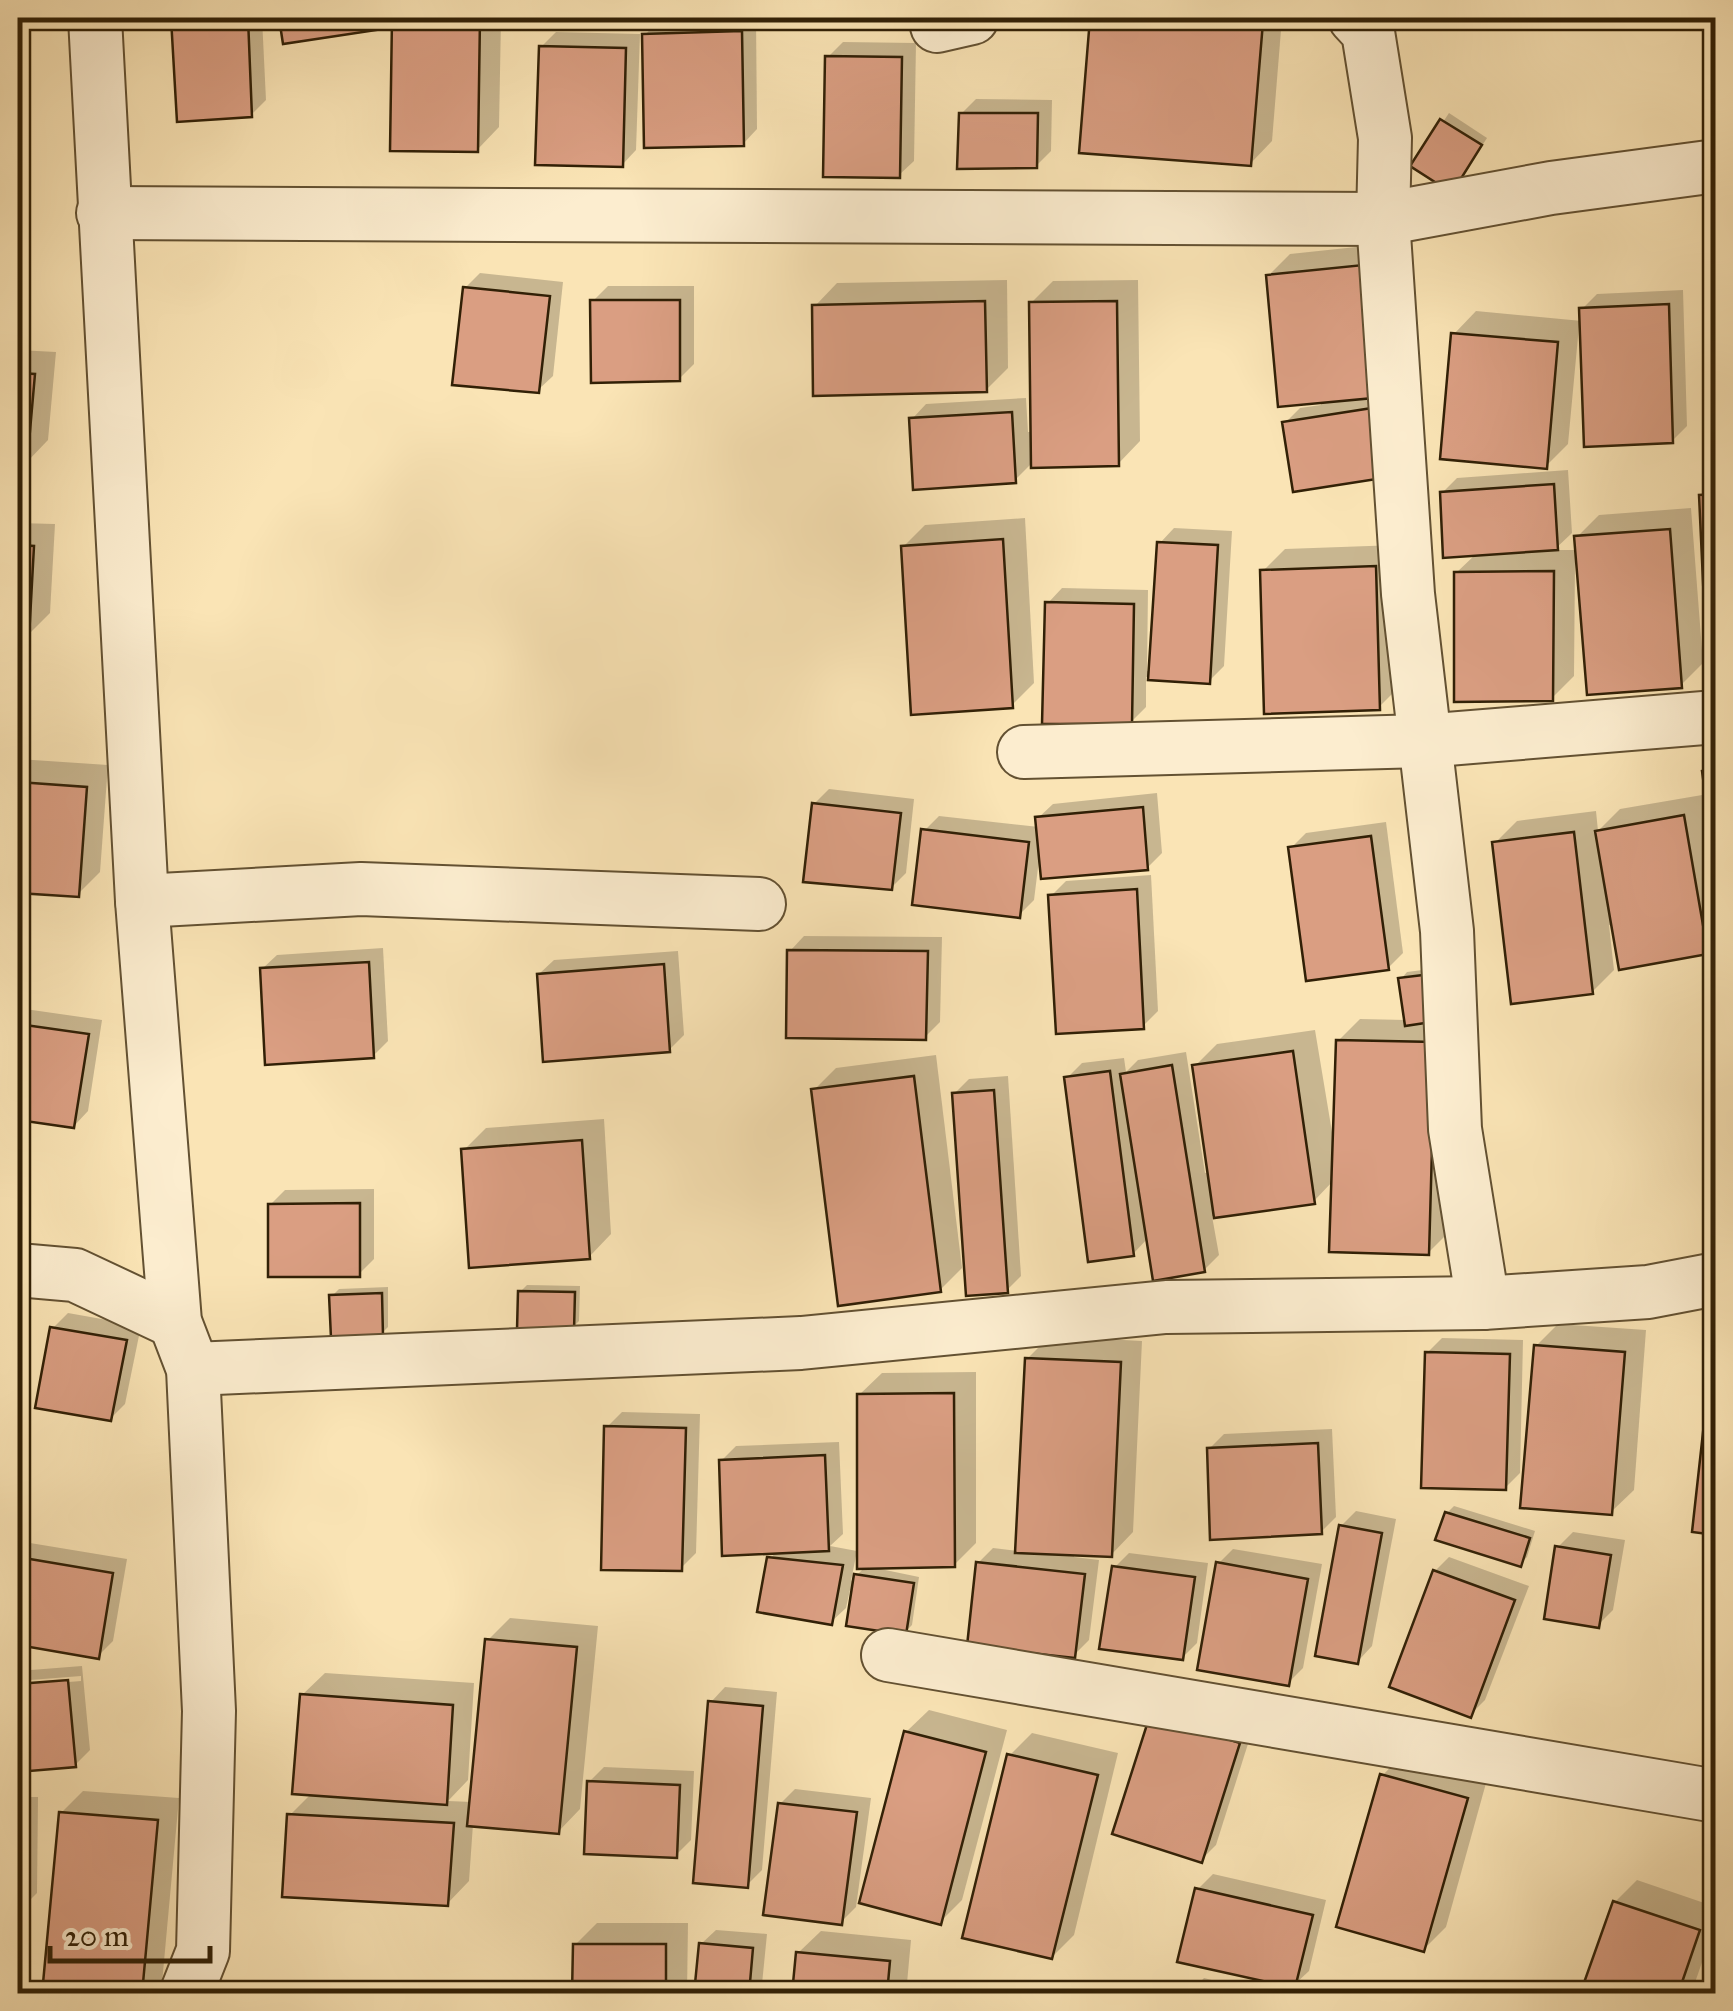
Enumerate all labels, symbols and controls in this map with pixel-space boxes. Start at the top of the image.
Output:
scale bar [50,1901,210,1963]
text: 20 m [65,1918,129,1954]

